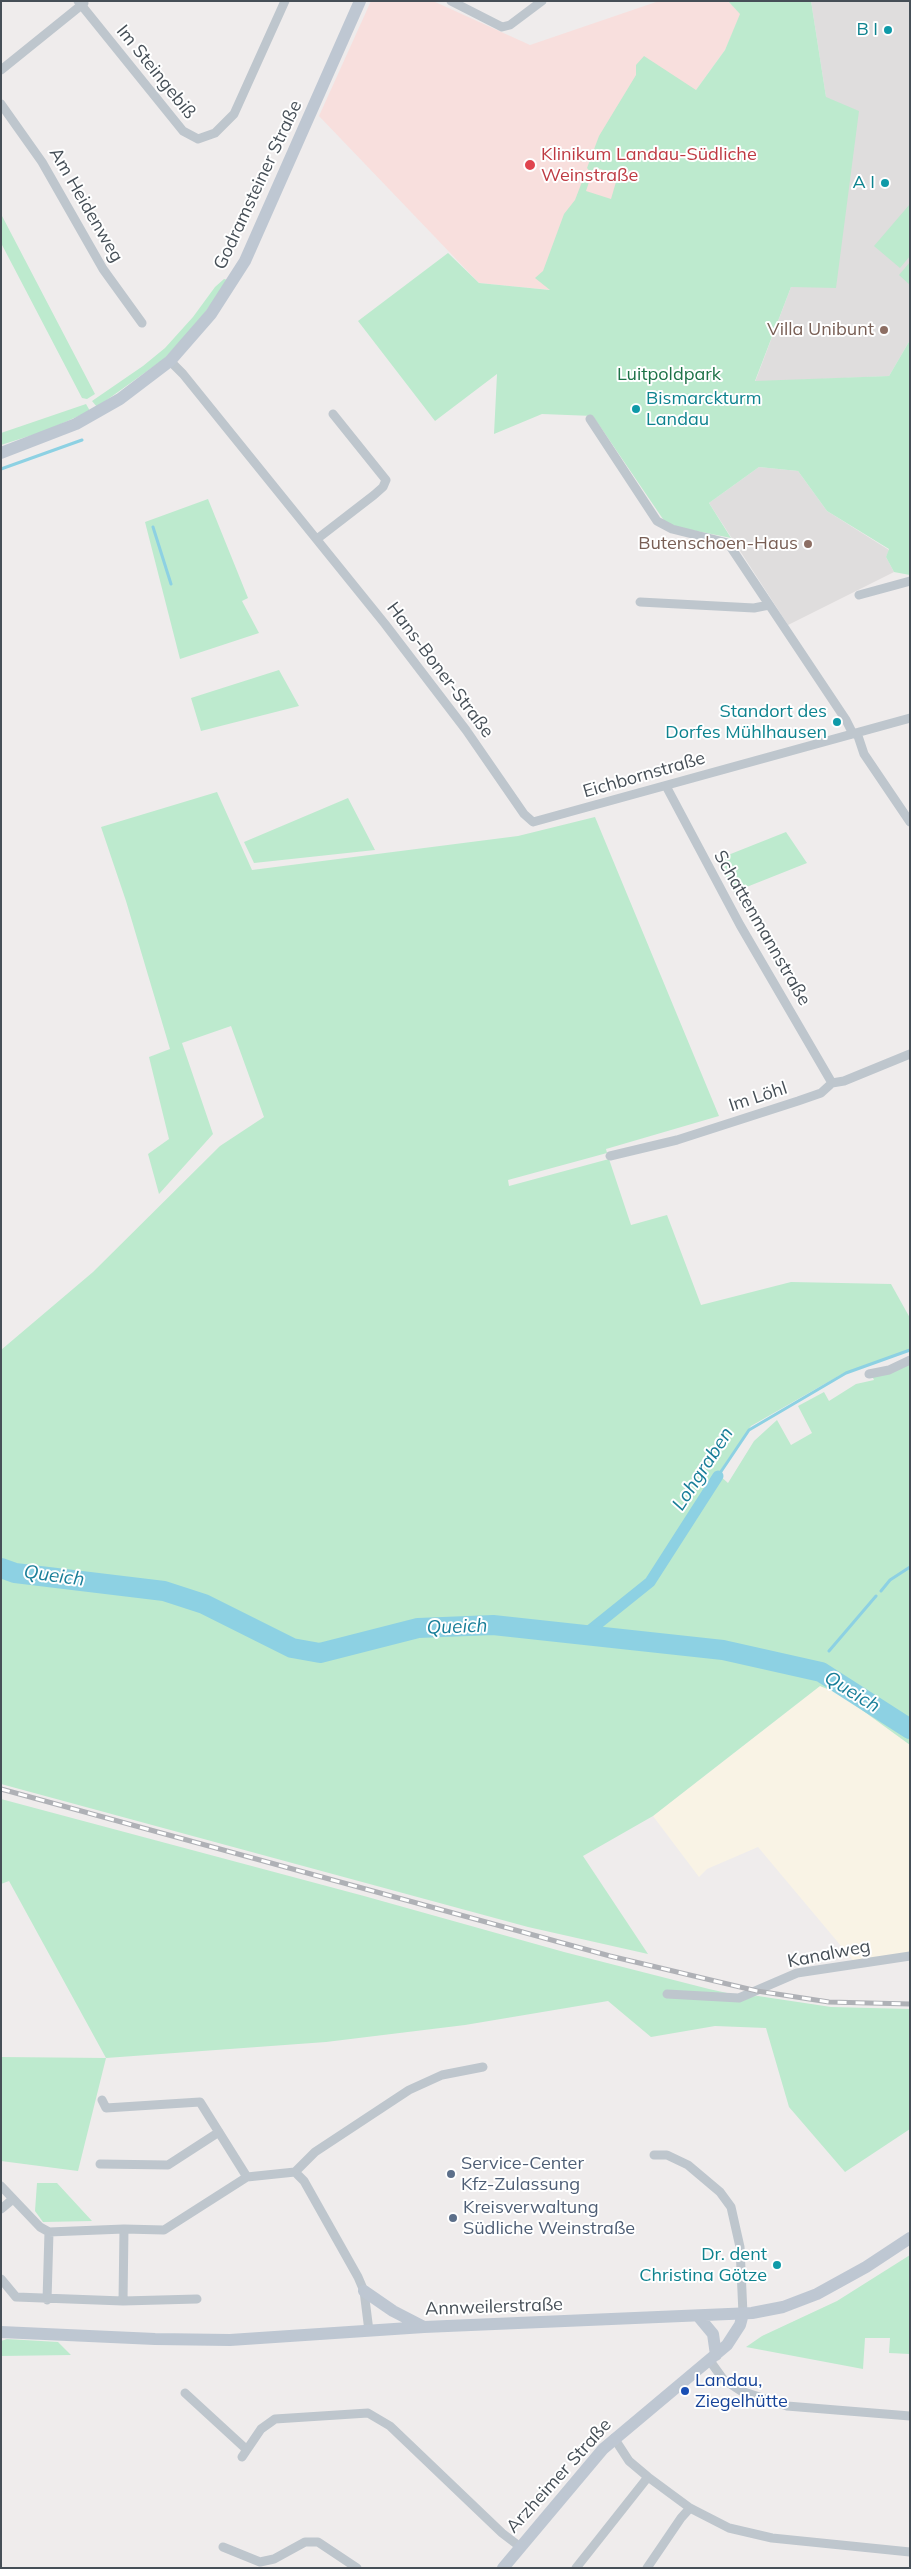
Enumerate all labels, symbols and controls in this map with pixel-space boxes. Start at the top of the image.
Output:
place label: B I [856,19,878,41]
street label: Im Steingebiß [112,21,200,123]
marker: B I [882,24,894,36]
street label: Godramsteiner Straße [209,97,307,273]
street label: Am Heidenweg [44,144,128,266]
place label: Klinikum Landau-Südliche Weinstraße [541,144,757,186]
marker: Klinikum Landau-Südliche Weinstraße [523,158,537,172]
place label: A I [852,172,875,194]
marker: A I [879,177,891,189]
place label: Villa Unibunt [767,319,874,341]
marker: Villa Unibunt [878,324,890,336]
park label: Luitpoldpark [617,364,721,386]
place label: Bismarckturm Landau [646,388,761,430]
marker: Bismarckturm Landau [630,403,642,415]
place label: Butenschoen-Haus [638,533,798,555]
marker: Butenschoen-Haus [802,538,814,550]
street label: Hans-Boner-Straße [382,598,498,742]
place label: Standort des Dorfes Mühlhausen [665,701,827,744]
marker: Standort des Dorfes Mühlhausen [831,716,843,728]
street label: Eichbornstraße [580,747,708,803]
street label: Schattenmannstraße [709,847,815,1009]
street label: Im Löhl [726,1077,790,1117]
water label: Lohgraben [668,1423,738,1515]
water label: Queich [22,1560,86,1592]
water label: Queich [426,1615,488,1639]
water label: Queich [820,1666,884,1718]
street label: Kanalweg [786,1935,872,1973]
place label: Service-Center Kfz-Zulassung [461,2153,584,2196]
marker: Service-Center Kfz-Zulassung [445,2168,457,2180]
place label: Kreisverwaltung Südliche Weinstraße [463,2197,635,2240]
marker: Kreisverwaltung Südliche Weinstraße [447,2212,459,2224]
place label: Dr. dent Christina Götze [639,2244,767,2286]
marker: Dr. dent Christina Götze [771,2259,783,2271]
street label: Annweilerstraße [425,2294,563,2320]
place label: Landau, Ziegelhütte [695,2370,788,2412]
marker: Landau, Ziegelhütte [679,2385,691,2397]
street label: Arzheimer Straße [502,2414,616,2538]

